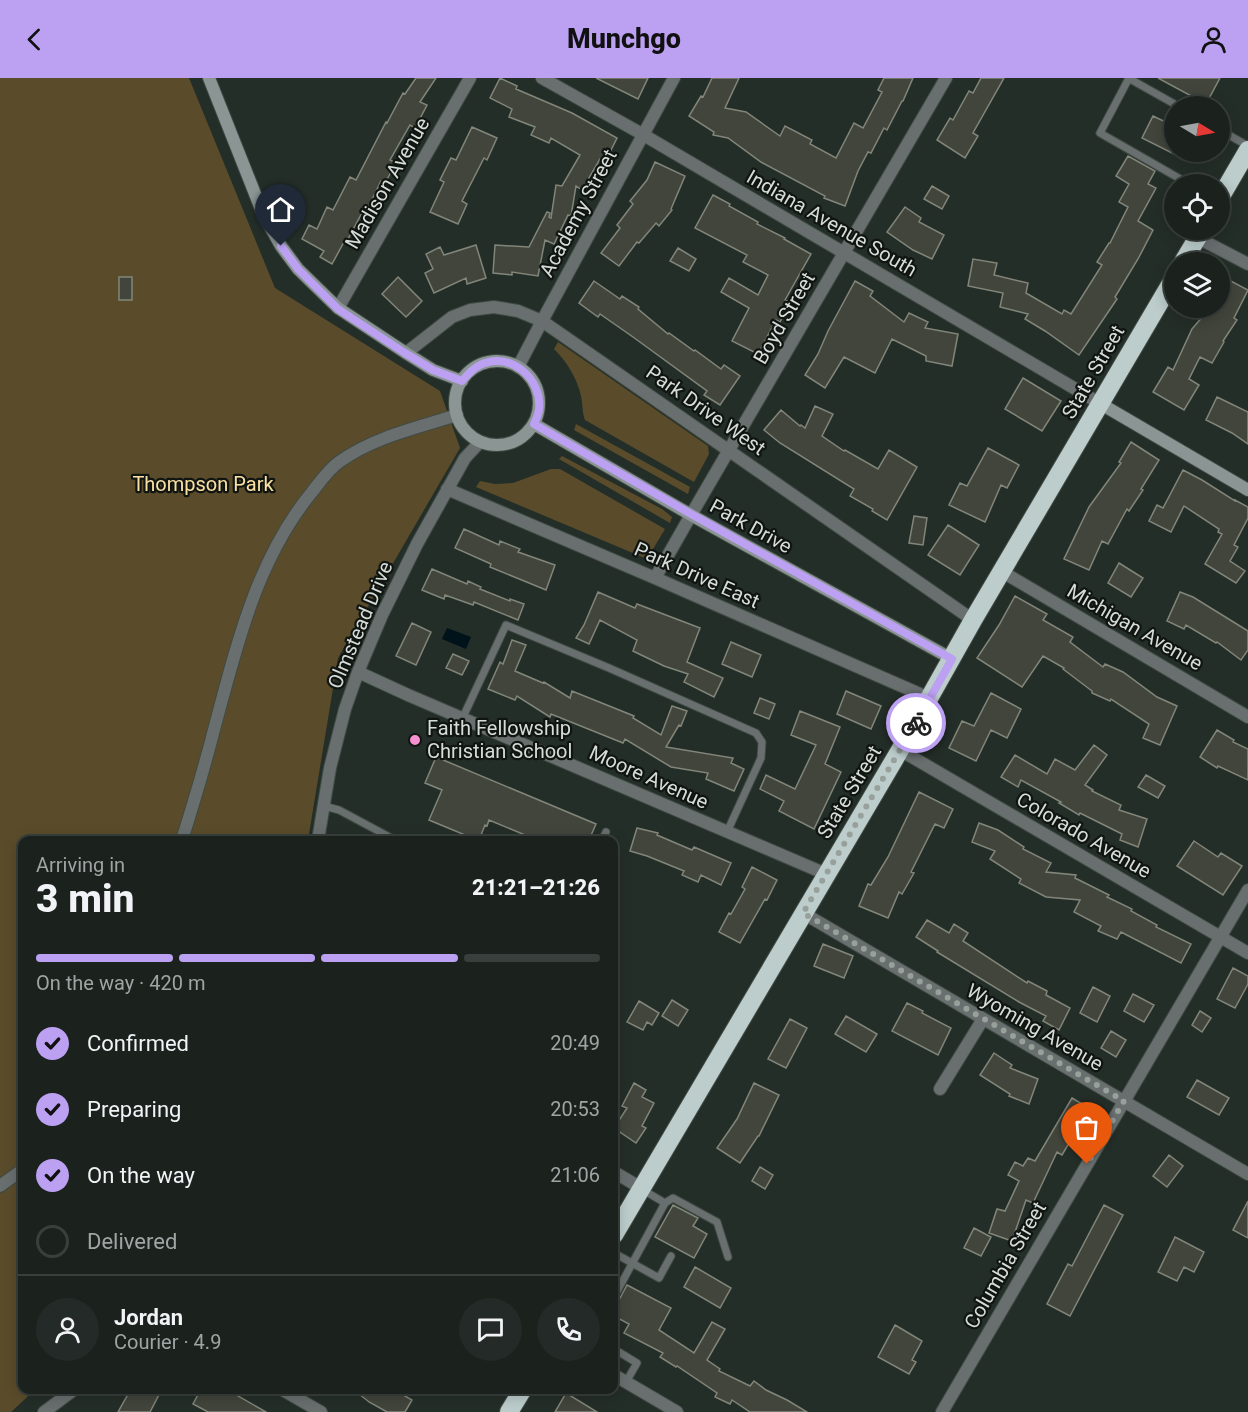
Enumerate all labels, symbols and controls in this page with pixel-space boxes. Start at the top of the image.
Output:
icon: back [18,23,51,56]
text: Munchgo [567,23,681,55]
icon: person [1197,23,1230,56]
north arrow [1164,96,1230,162]
map controls [1164,96,1230,318]
street label: Madison Avenue [340,113,434,253]
street label: Academy Street [534,145,622,281]
street label: Indiana Avenue South [743,164,921,282]
button: locate [1164,174,1230,240]
pin [255,184,306,246]
icon: home [264,193,297,226]
button: layers [1164,252,1230,318]
street label: Boyd Street [748,268,820,368]
street label: State Street [1057,321,1129,423]
street label: Park Drive West [642,360,770,460]
park label: Thompson Park [132,472,274,496]
street label: Park Drive [706,494,796,558]
street label: Park Drive East [631,537,763,613]
street label: Olmstead Drive [322,558,398,692]
street label: Michigan Avenue [1063,579,1207,675]
courier [886,693,946,753]
icon: bike [900,707,933,740]
place label: Faith Fellowship Christian School [427,716,572,763]
marker: Faith Fellowship Christian School [408,733,422,747]
street label: Moore Avenue [586,740,712,814]
street label: State Street [812,741,886,843]
street label: Colorado Avenue [1013,787,1155,883]
text: Arriving in [36,853,125,877]
text: 21:21–21:26 [472,875,600,900]
text: 3 min [36,876,134,922]
text: On the way · 420 m [36,971,205,995]
street label: Wyoming Avenue [963,978,1107,1076]
icon: check [36,1027,69,1060]
text: Confirmed [87,1031,189,1056]
text: 20:49 [550,1031,600,1055]
icon: check [36,1093,69,1126]
text: Preparing [87,1097,181,1122]
text: 20:53 [550,1097,600,1121]
pin [1061,1102,1112,1164]
icon: bag [1070,1111,1103,1144]
icon: check [36,1159,69,1192]
text: On the way [87,1163,195,1188]
text: 21:06 [550,1163,600,1187]
street label: Columbia Street [959,1197,1051,1333]
text: Delivered [87,1229,177,1254]
button: person [36,1298,99,1361]
button: chat [459,1298,522,1361]
button: phone [537,1298,600,1361]
text: Jordan [114,1305,183,1330]
text: Courier · 4.9 [114,1330,221,1354]

